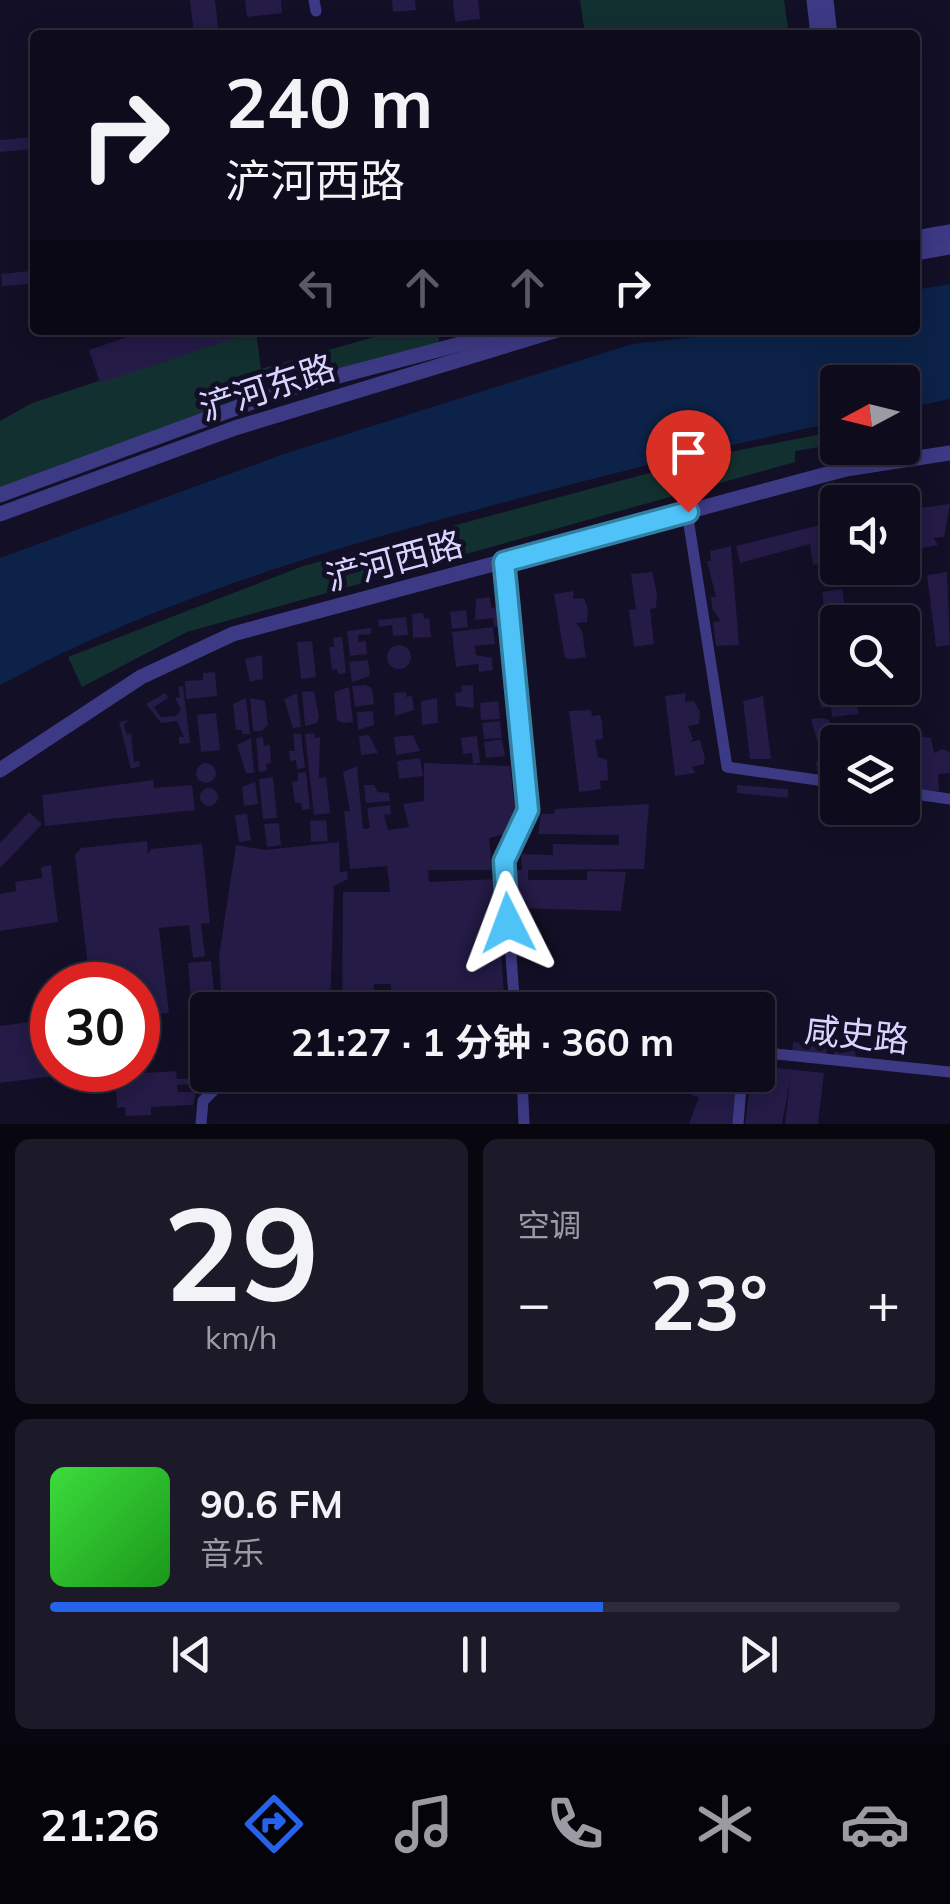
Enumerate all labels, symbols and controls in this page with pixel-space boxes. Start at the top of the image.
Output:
text: 240 m [225,58,433,146]
icon: right [60,70,190,200]
text: 浐河西路 [225,152,405,208]
icon: left [290,260,345,315]
icon: ahead [395,260,450,315]
icon: ahead [500,260,555,315]
icon: right [605,260,660,315]
street label: 浐河东路 [194,344,340,430]
north arrow [820,365,920,465]
map controls [820,365,920,825]
pin [646,410,731,513]
icon: arrive [661,425,716,480]
button: sound [820,485,920,585]
street label: 浐河西路 [321,521,467,599]
button: search [820,605,920,705]
button: layers [820,725,920,825]
position arrow [456,871,560,975]
speed limit sign: 30 [30,962,160,1092]
street label: 咸史路 [802,1007,912,1061]
text: 21:27 · 1 分钟 · 360 m [291,1018,674,1066]
text: 29 [163,1170,319,1334]
text: 空调 [518,1205,582,1245]
text: 23° [650,1255,768,1349]
text: − [518,1268,551,1337]
text: + [867,1268,900,1337]
text: km/h [205,1317,277,1357]
text: 90.6 FM [200,1480,343,1528]
text: 音乐 [200,1533,264,1573]
icon: previous [164,1627,219,1682]
icon: pause [447,1627,502,1682]
icon: next [731,1627,786,1682]
icon: directions [239,1789,309,1859]
icon: music [389,1789,459,1859]
icon: phone [540,1789,610,1859]
icon: climate [690,1789,760,1859]
icon: car [840,1789,910,1859]
text: 21:26 [40,1796,159,1852]

